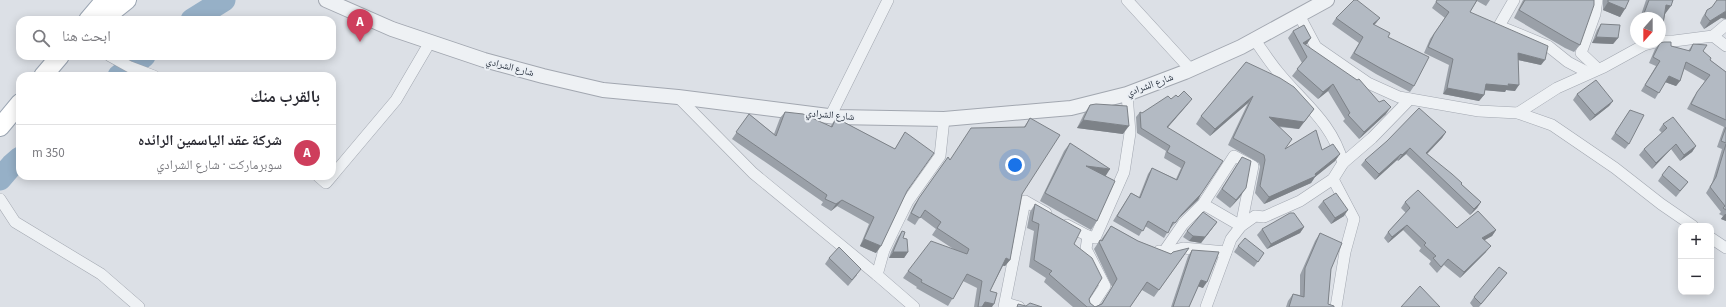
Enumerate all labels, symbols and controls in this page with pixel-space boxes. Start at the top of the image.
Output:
pin: A [347,9,373,42]
north arrow [1630,12,1666,48]
search box [16,16,336,60]
text: ابحث هنا [62,26,111,47]
icon: search [30,27,52,49]
street label: شارع الشرادي [484,54,536,81]
street label: شارع الشرادي [1125,70,1176,100]
text: بالقرب منك [250,85,320,109]
street label: شارع الشرادي [805,106,855,125]
text: شرکة عقد الیاسمین الرائدہ [138,130,282,151]
text: 350 m [32,144,65,162]
text: A [303,144,311,162]
your location [1005,155,1025,175]
text: سوبرماركت · شارع الشرادي [156,156,282,174]
map controls [1678,223,1714,295]
button: + [1678,223,1714,259]
button: − [1678,259,1714,295]

